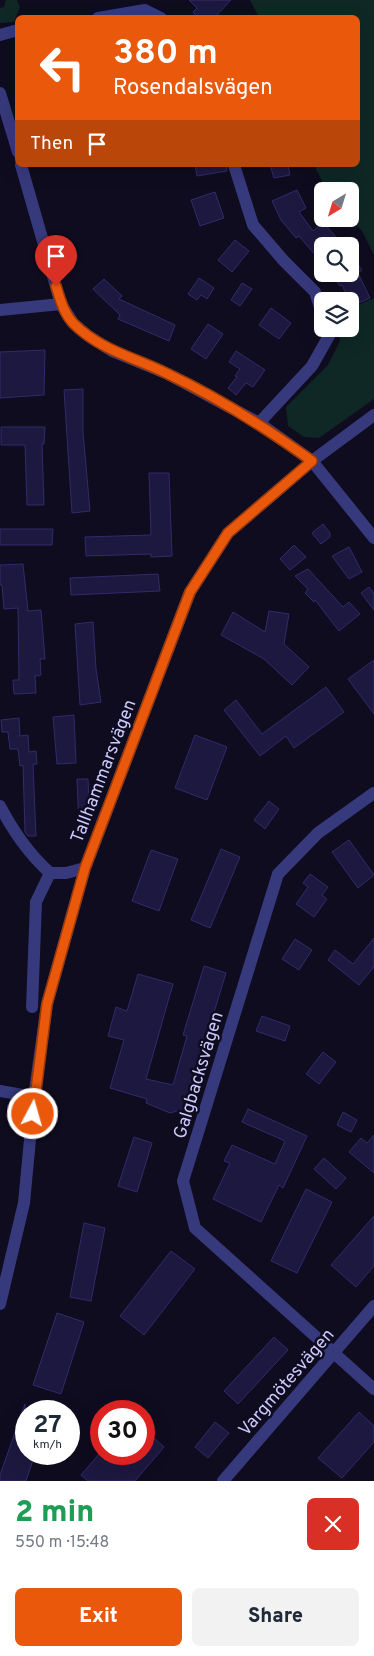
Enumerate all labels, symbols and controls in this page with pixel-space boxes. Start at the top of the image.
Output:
text: 380 m [113,32,218,76]
icon: left [30,35,95,100]
text: Rosendalsvägen [113,75,273,102]
icon: arrive [83,130,111,158]
text: Then [30,132,73,156]
north arrow [314,182,359,228]
map controls [314,182,359,337]
pin [35,235,77,286]
button: search [314,237,359,282]
icon: arrive [42,242,70,270]
button: layers [314,292,359,337]
street label: Tallhammarsvägen [66,696,142,847]
street label: Galgbacksvägen [169,1009,230,1142]
position arrow [6,1087,58,1139]
street label: Vargmötesvägen [234,1324,340,1442]
speed limit sign: 30 [90,1400,155,1465]
text: 27 [33,1410,62,1442]
text: km/h [33,1437,62,1453]
text: 2 min [15,1495,94,1532]
button: close [307,1498,359,1550]
text: 550 m · 15:48 [15,1533,109,1553]
button: Exit [15,1588,182,1646]
button: Share [192,1588,359,1646]

